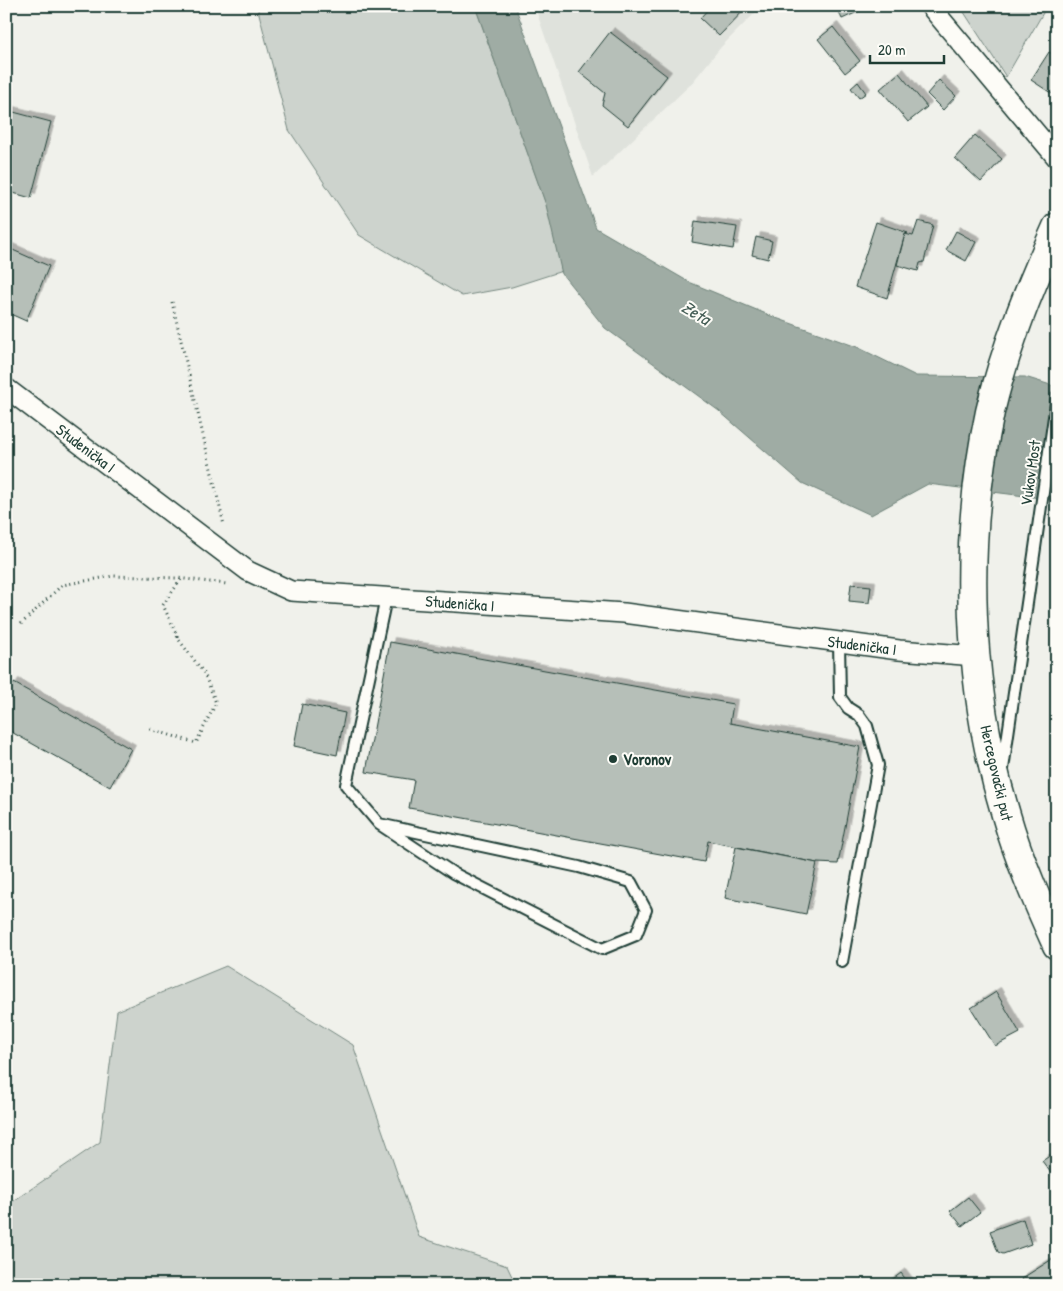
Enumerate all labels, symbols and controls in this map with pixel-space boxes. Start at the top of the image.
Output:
scale bar [870,32,944,64]
text: 20 m [878,39,905,60]
water label: Zeta [677,294,717,332]
street label: Studenička I [52,418,120,478]
street label: Vukov Most [1015,438,1046,507]
street label: Studenička I [425,590,495,616]
street label: Studenička I [826,630,898,660]
street label: Hercegovački put [975,723,1019,824]
place label: Voronov [623,748,672,770]
marker: Voronov [607,753,619,765]

